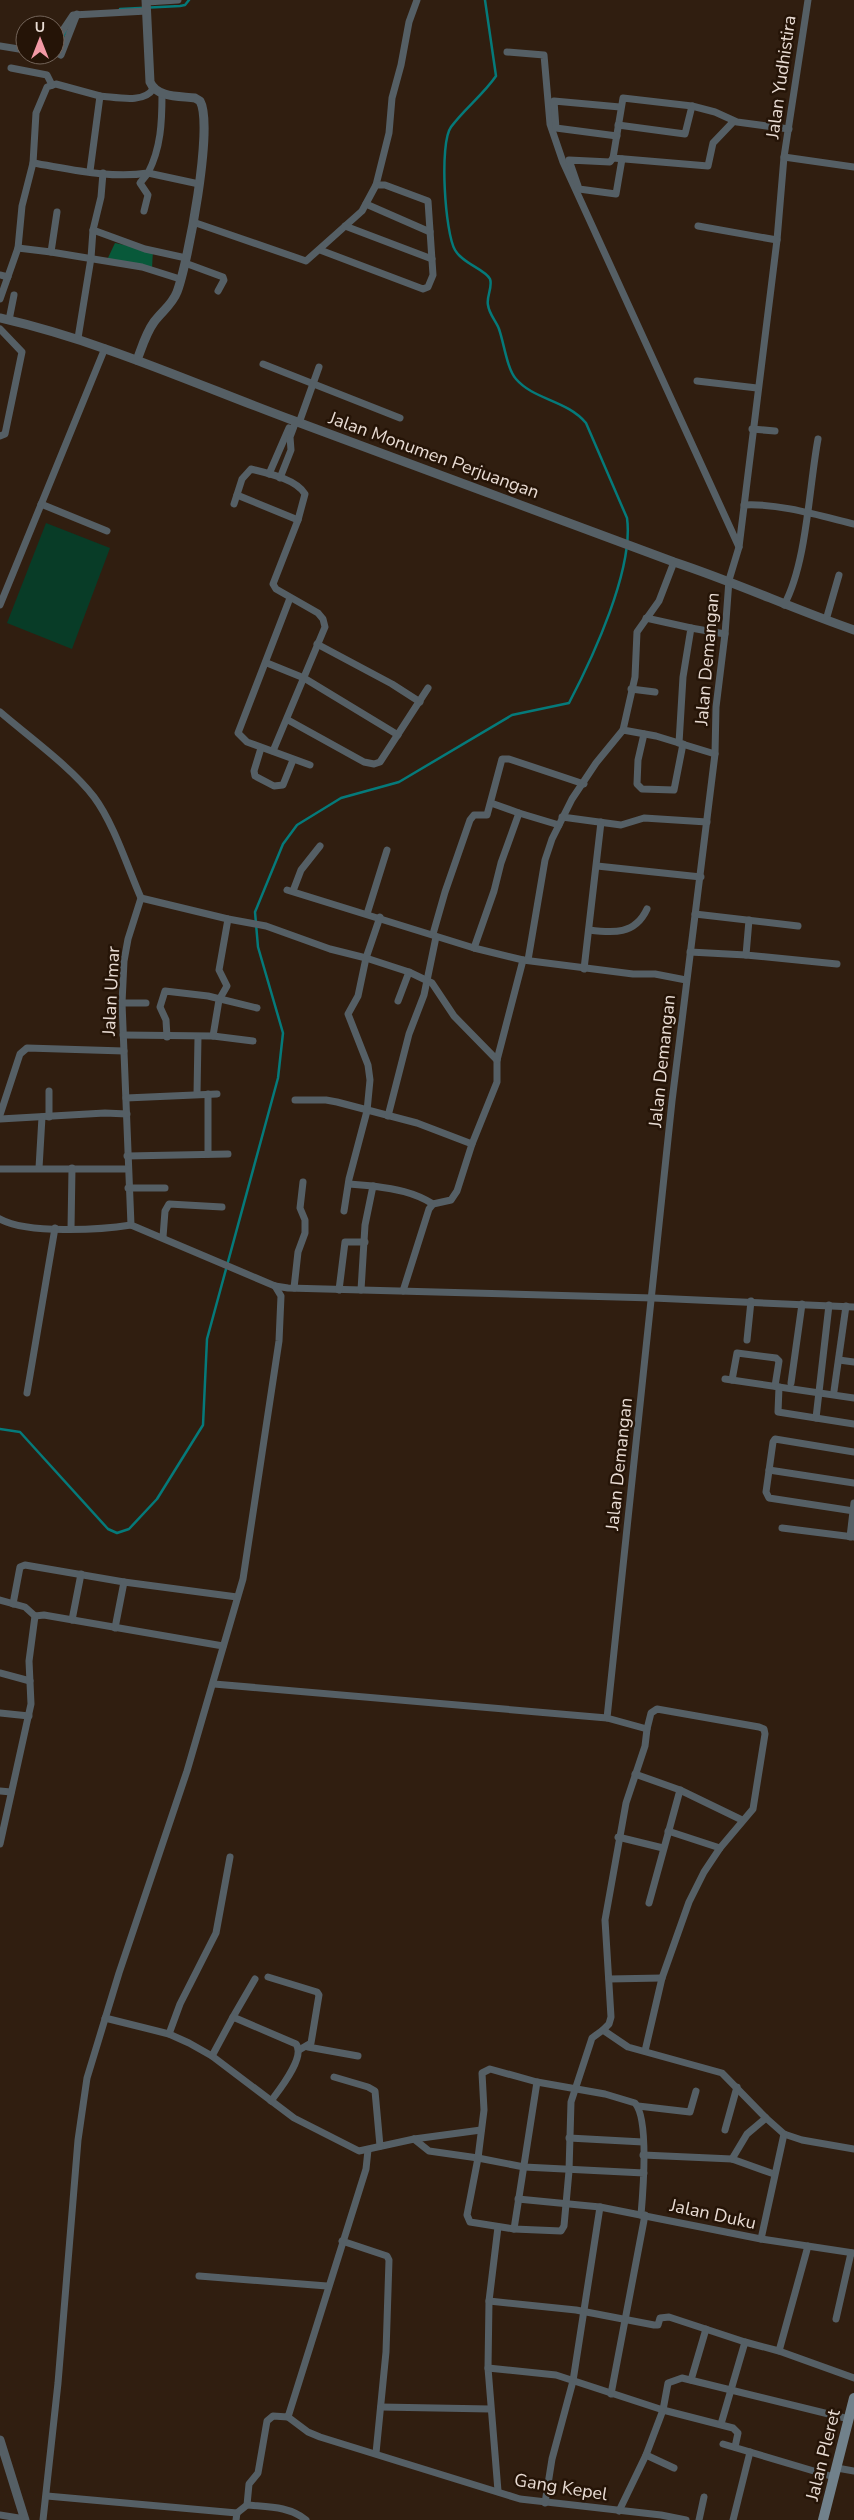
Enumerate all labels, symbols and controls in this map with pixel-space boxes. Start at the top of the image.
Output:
street label: Jalan Yudhistira [760,14,802,141]
north arrow [15,15,65,65]
text: U [35,18,45,37]
street label: Jalan Monumen Perjuangan [325,405,542,504]
street label: Jalan Demangan [689,591,725,728]
street label: Jalan Umar [97,945,125,1037]
street label: Jalan Demangan [643,993,681,1130]
street label: Jalan Demangan [600,1396,638,1533]
street label: Jalan Duku [667,2193,758,2235]
street label: Jalan Pleret [800,2406,846,2504]
street label: Gang Kepel [513,2468,610,2506]

